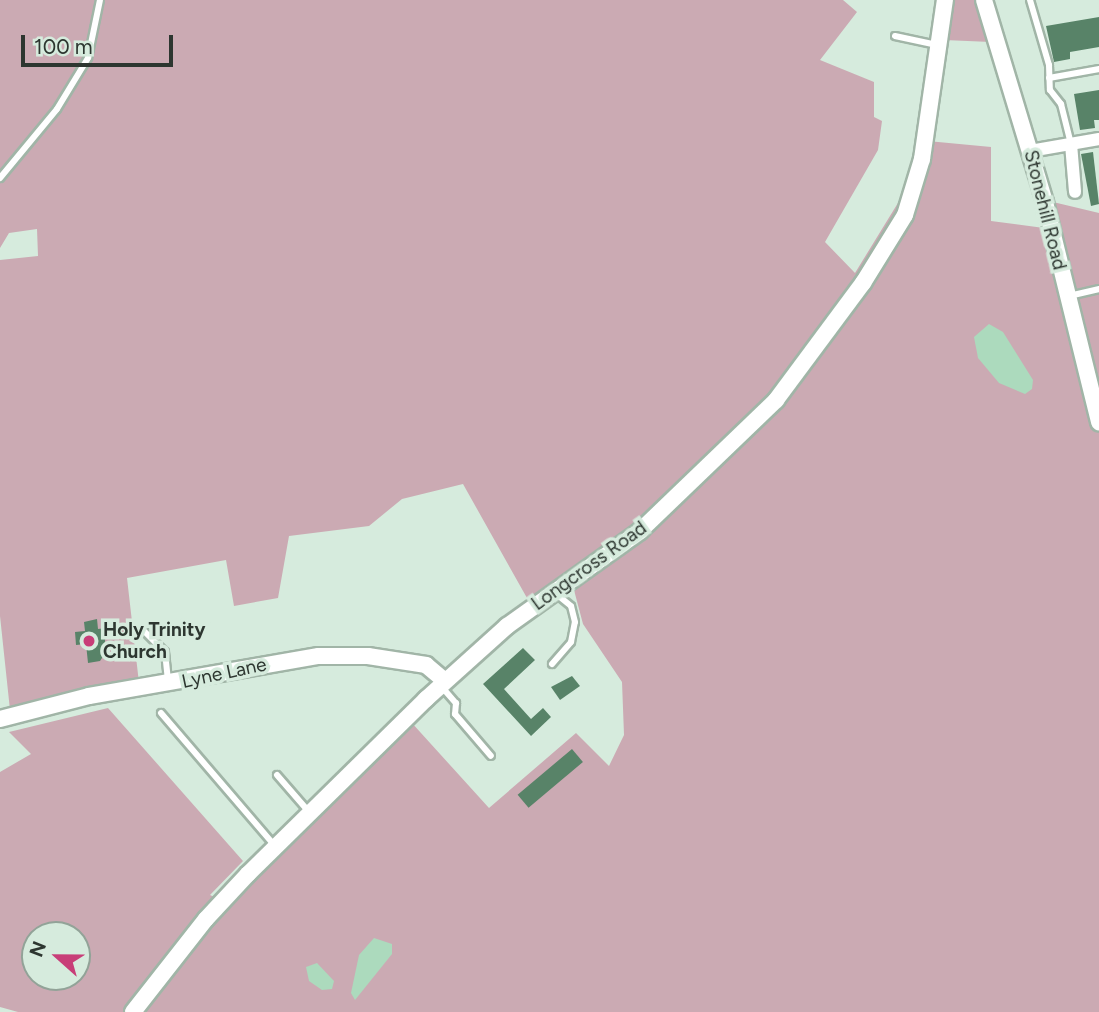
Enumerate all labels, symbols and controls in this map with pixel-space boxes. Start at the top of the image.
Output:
scale bar [24,21,177,65]
text: 100 m [34,34,93,59]
street label: Stonehill Road [1019,148,1071,272]
street label: Longcross Road [527,517,651,615]
place label: Holy Trinity Church [103,619,205,663]
marker: Holy Trinity Church [81,633,97,649]
street label: Lyne Lane [180,653,268,693]
north arrow [21,921,91,991]
text: N [24,938,51,960]

